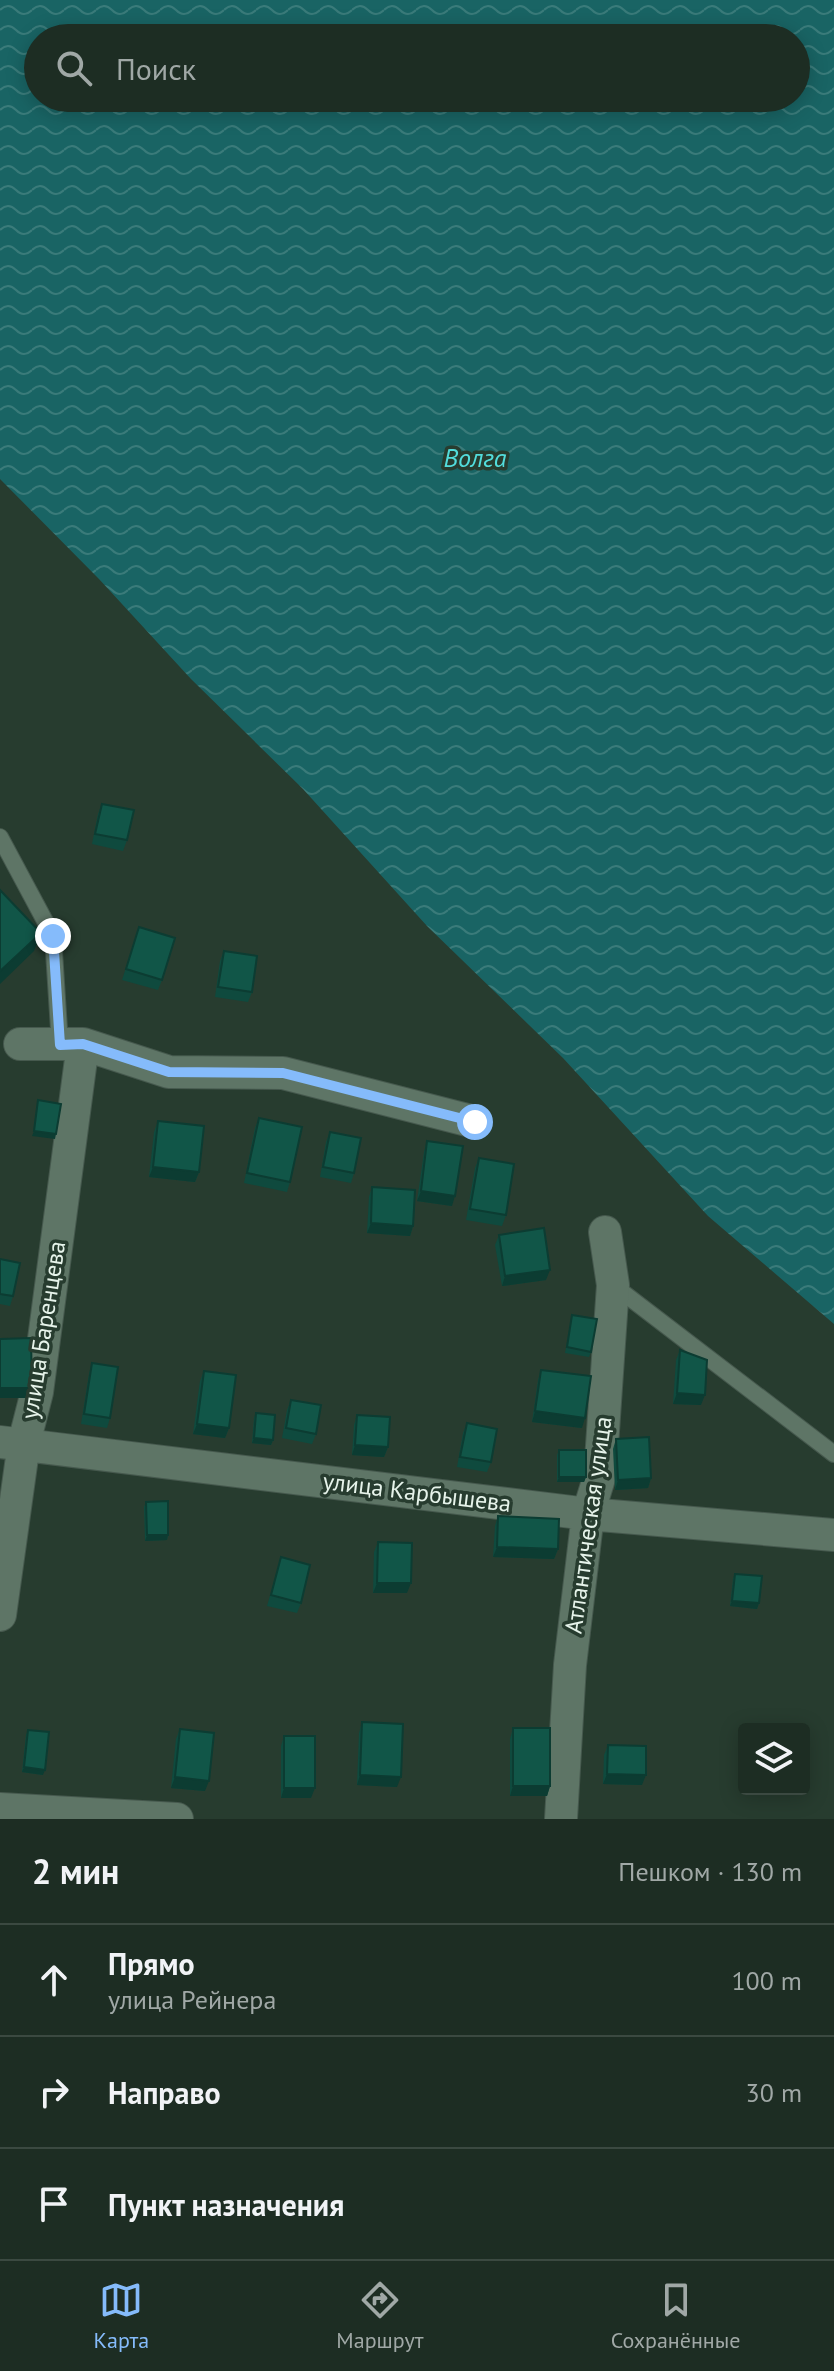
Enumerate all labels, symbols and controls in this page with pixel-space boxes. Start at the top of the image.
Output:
search box [24,24,810,112]
icon: search [52,46,96,90]
text: Поиск [116,49,196,88]
water label: Волга [443,441,507,474]
route end [35,918,71,954]
route start [457,1104,493,1140]
street label: улица Баренцева [14,1239,72,1421]
street label: Атлантическая улица [557,1414,619,1636]
street label: улица Карбышева [321,1465,513,1519]
map controls [738,1723,810,1795]
button: layers [738,1723,810,1795]
text: 2 мин [32,1849,119,1893]
text: Пешком · 130 m [618,1855,802,1888]
text: Прямо [108,1944,195,1983]
icon: ahead [32,1958,76,2002]
text: 100 m [731,1964,802,1997]
text: улица Рейнера [108,1983,276,2016]
icon: right [32,2070,76,2114]
text: Направо [108,2073,221,2112]
text: 30 m [746,2076,802,2109]
icon: arrive [32,2182,76,2226]
text: Пункт назначения [108,2185,344,2224]
tab: Карта [94,2278,149,2354]
tab: Маршрут [336,2278,423,2354]
tab: Сохранённые [611,2278,740,2354]

